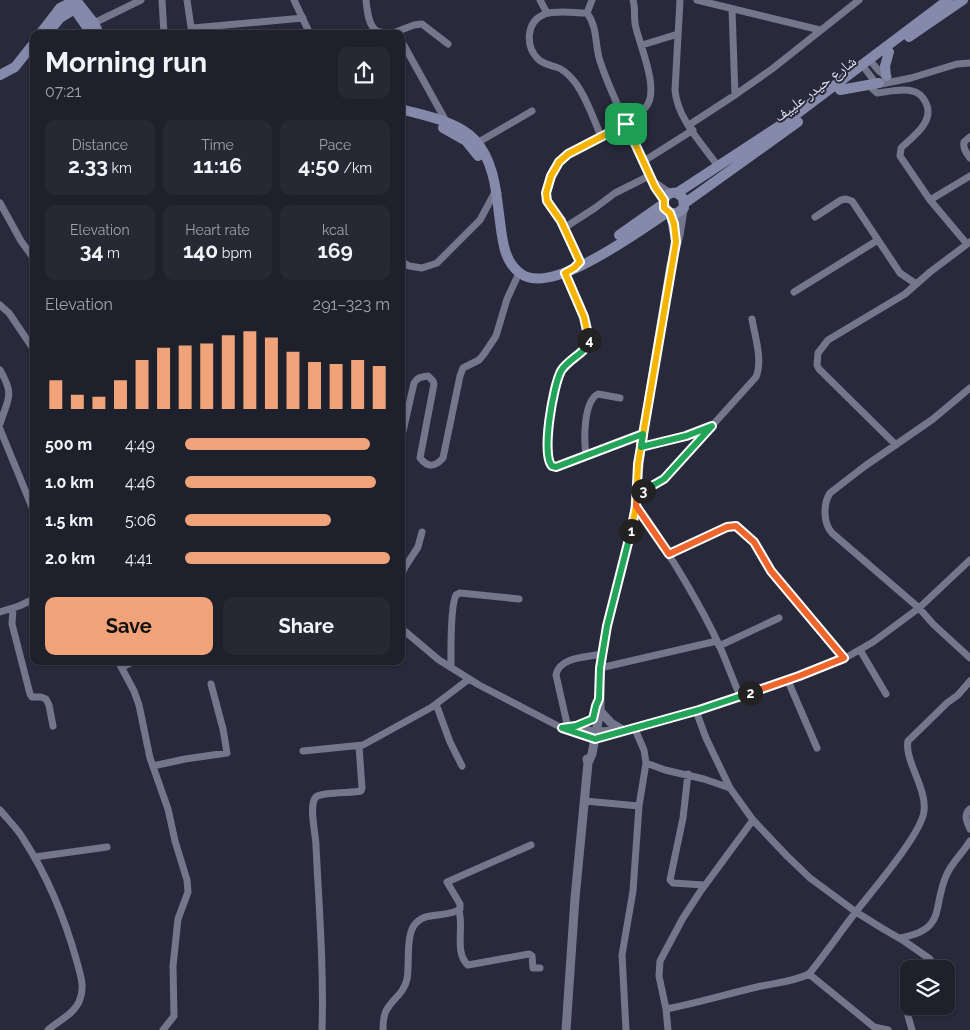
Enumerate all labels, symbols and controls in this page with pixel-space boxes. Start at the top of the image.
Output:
text: Morning run [45,46,207,79]
button: share [338,47,390,99]
street label: شارع حيدر علييف [770,52,860,127]
text: 07:21 [45,82,81,101]
pin [605,103,647,145]
icon: arrive [612,110,640,138]
text: Distance [72,137,128,153]
text: Time [201,137,234,153]
text: Pace [319,137,351,153]
text: 2.33 [68,153,108,178]
text: 11:16 [193,153,242,178]
text: 4:50 [298,153,340,178]
text: km [108,160,132,176]
text: /km [340,160,372,176]
text: Elevation [70,222,130,238]
text: Heart rate [185,222,250,238]
text: kcal [322,222,348,238]
text: 34 [80,238,103,263]
text: 140 [183,238,218,263]
text: 169 [317,238,353,263]
text: m [103,245,120,261]
text: bpm [218,245,252,261]
text: Elevation [45,295,113,314]
text: 291–323 m [313,295,390,314]
pin: 4 [576,328,602,352]
text: 4 [586,332,594,348]
text: 500 m [45,435,92,454]
text: 4:49 [125,435,155,454]
text: 1.0 km [45,473,94,492]
text: 4:46 [125,473,155,492]
pin: 3 [630,478,656,504]
text: 3 [640,483,647,499]
text: 1.5 km [45,511,93,530]
text: 5:06 [125,511,156,530]
pin: 1 [618,518,644,544]
text: 1 [628,523,635,539]
text: 2.0 km [45,549,95,568]
text: 4:41 [125,549,152,568]
button: Save [45,597,213,655]
button: Share [223,597,390,655]
pin: 2 [738,680,762,706]
text: 2 [747,685,754,701]
map controls [900,960,955,1015]
button: layers [900,960,955,1015]

